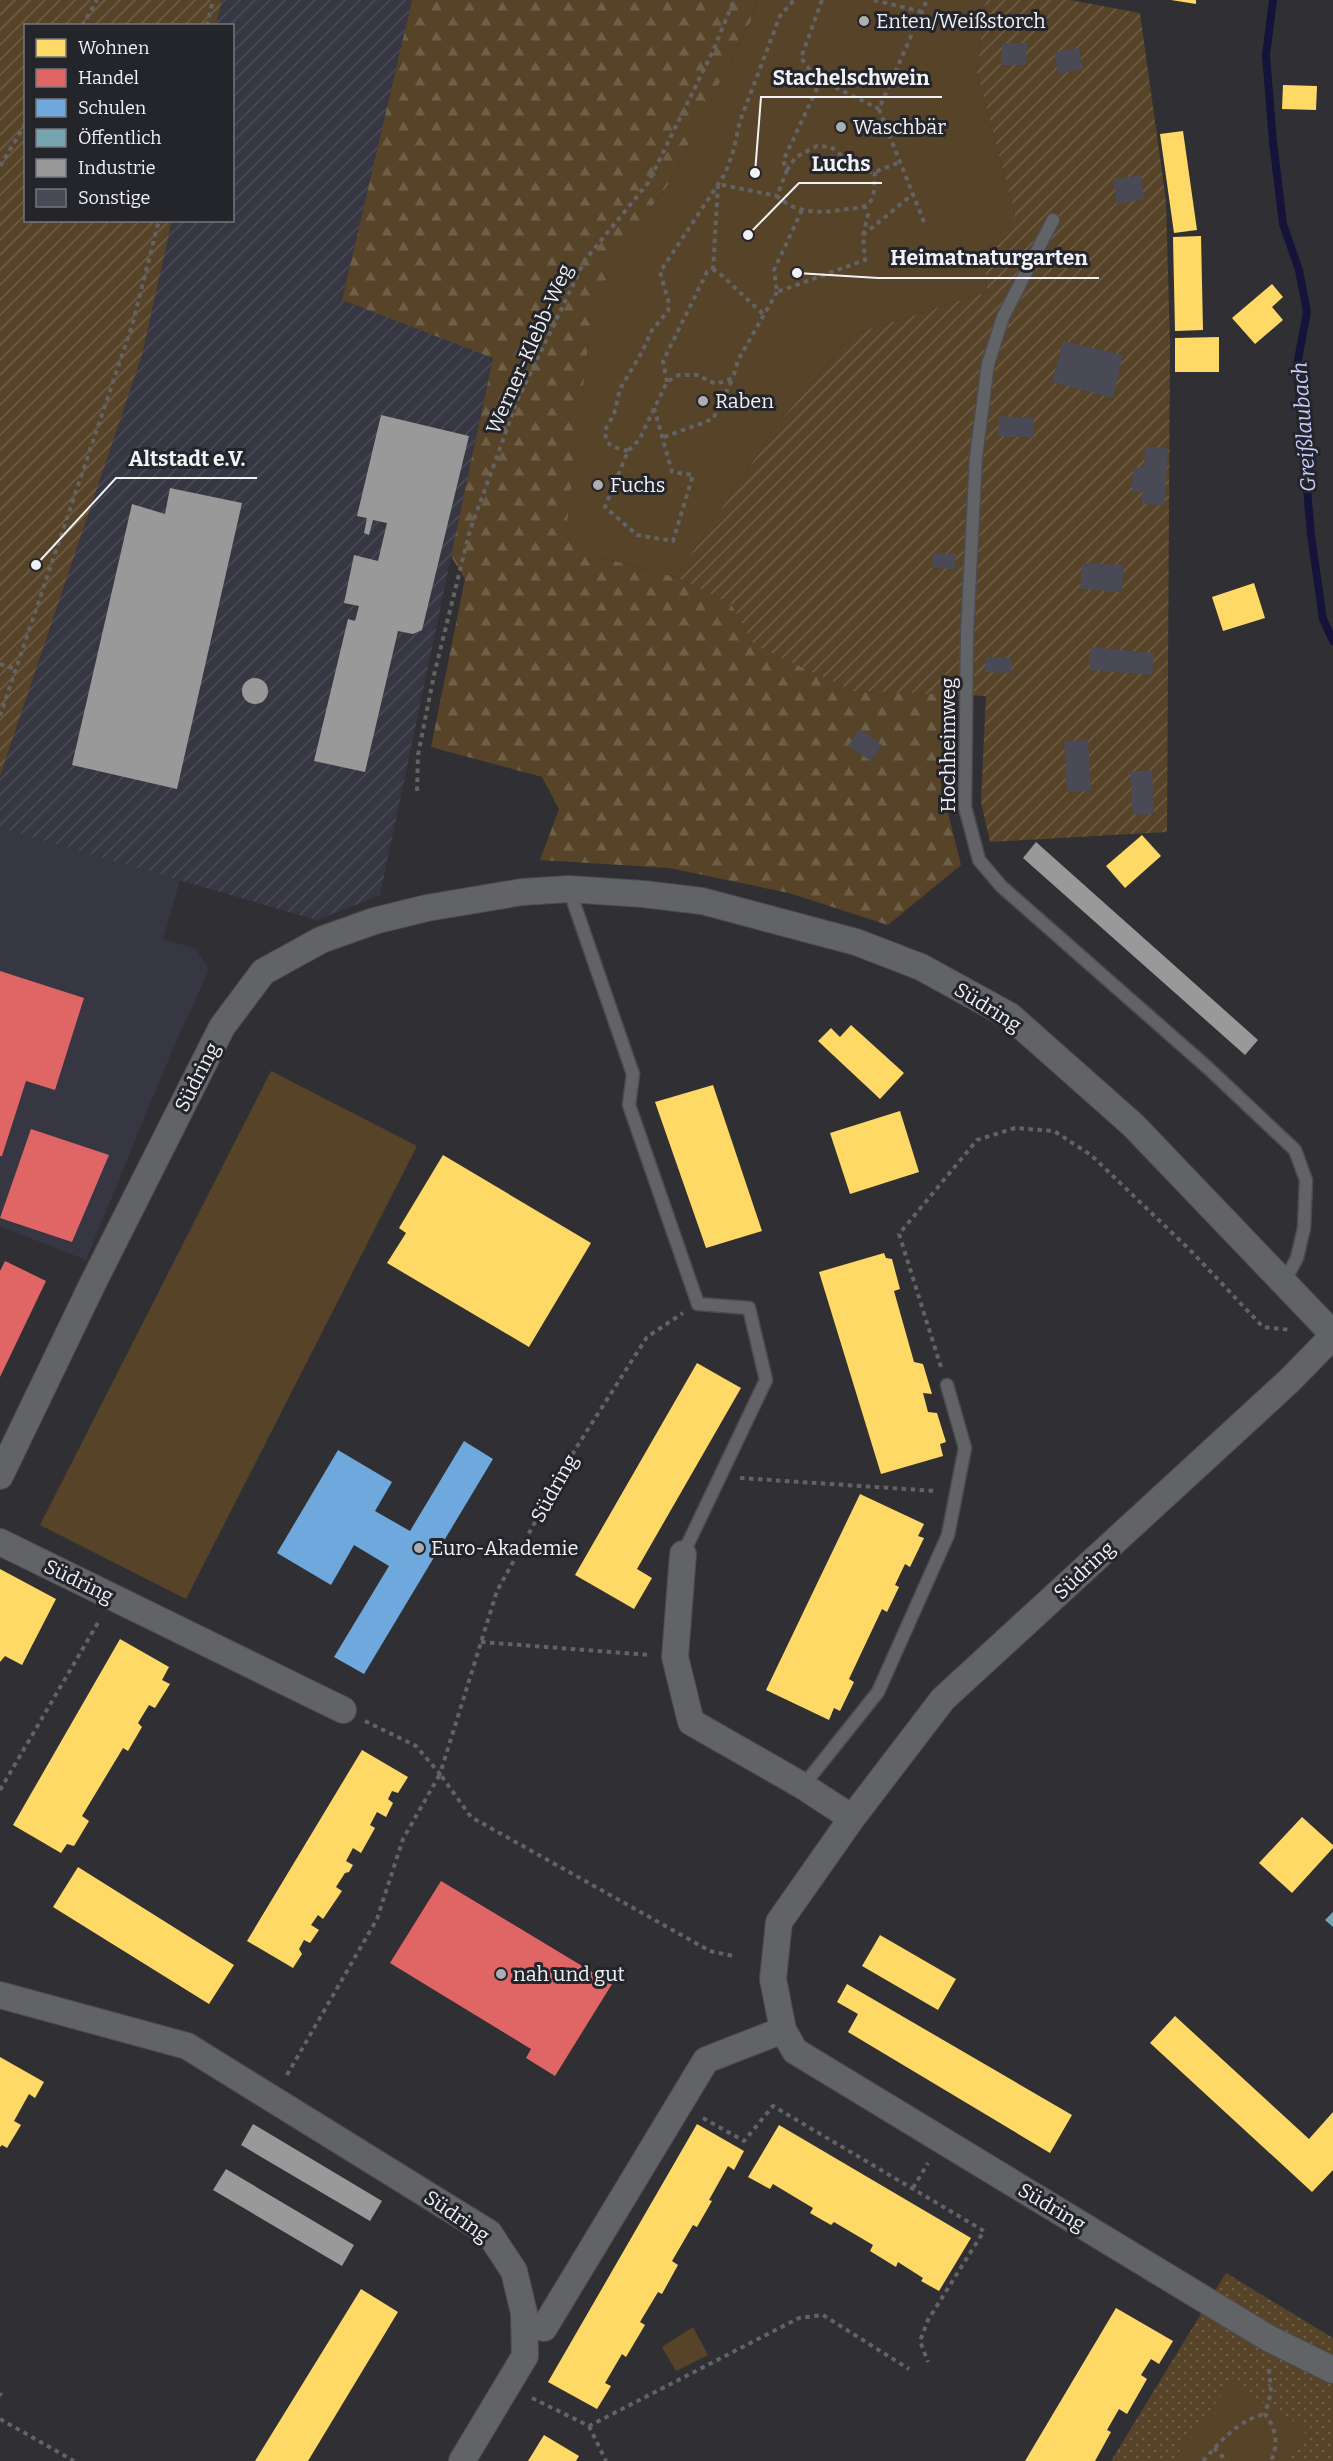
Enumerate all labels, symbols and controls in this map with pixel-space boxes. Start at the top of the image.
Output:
place label: Enten/Weißstorch [876,9,1046,33]
marker: Enten/Weißstorch [857,14,871,28]
legend [24,24,234,222]
text: Wohnen [78,37,150,59]
callout: Stachelschwein [761,58,942,97]
text: Stachelschwein [772,65,930,91]
text: Handel [78,67,139,89]
text: Schulen [78,97,147,119]
place label: Waschbär [853,115,946,139]
marker: Waschbär [834,120,848,134]
text: Öffentlich [78,127,161,149]
callout: Luchs [799,144,882,183]
text: Luchs [811,151,871,177]
text: Industrie [78,157,156,179]
text: Sonstige [78,187,150,209]
callout: Heimatnaturgarten [878,239,1099,278]
text: Heimatnaturgarten [890,245,1088,271]
street label: Werner-Klebb-Weg [481,260,577,438]
water label: Greißlaubach [1286,361,1322,493]
place label: Raben [715,389,774,413]
marker: Raben [696,394,710,408]
callout: Altstadt e.V. [116,439,257,478]
text: Altstadt e.V. [129,446,246,472]
place label: Fuchs [610,473,665,497]
marker: Fuchs [591,478,605,492]
street label: Hochheimweg [936,677,960,813]
street label: Südring [950,977,1026,1037]
street label: Südring [169,1038,225,1116]
street label: Südring [525,1450,583,1526]
place label: Euro-Akademie [431,1536,578,1560]
street label: Südring [1049,1536,1119,1604]
marker: Euro-Akademie [412,1541,426,1555]
street label: Südring [40,1554,118,1608]
place label: nah und gut [513,1962,625,1986]
marker: nah und gut [494,1967,508,1981]
street label: Südring [1014,2178,1090,2236]
street label: Südring [420,2185,494,2247]

